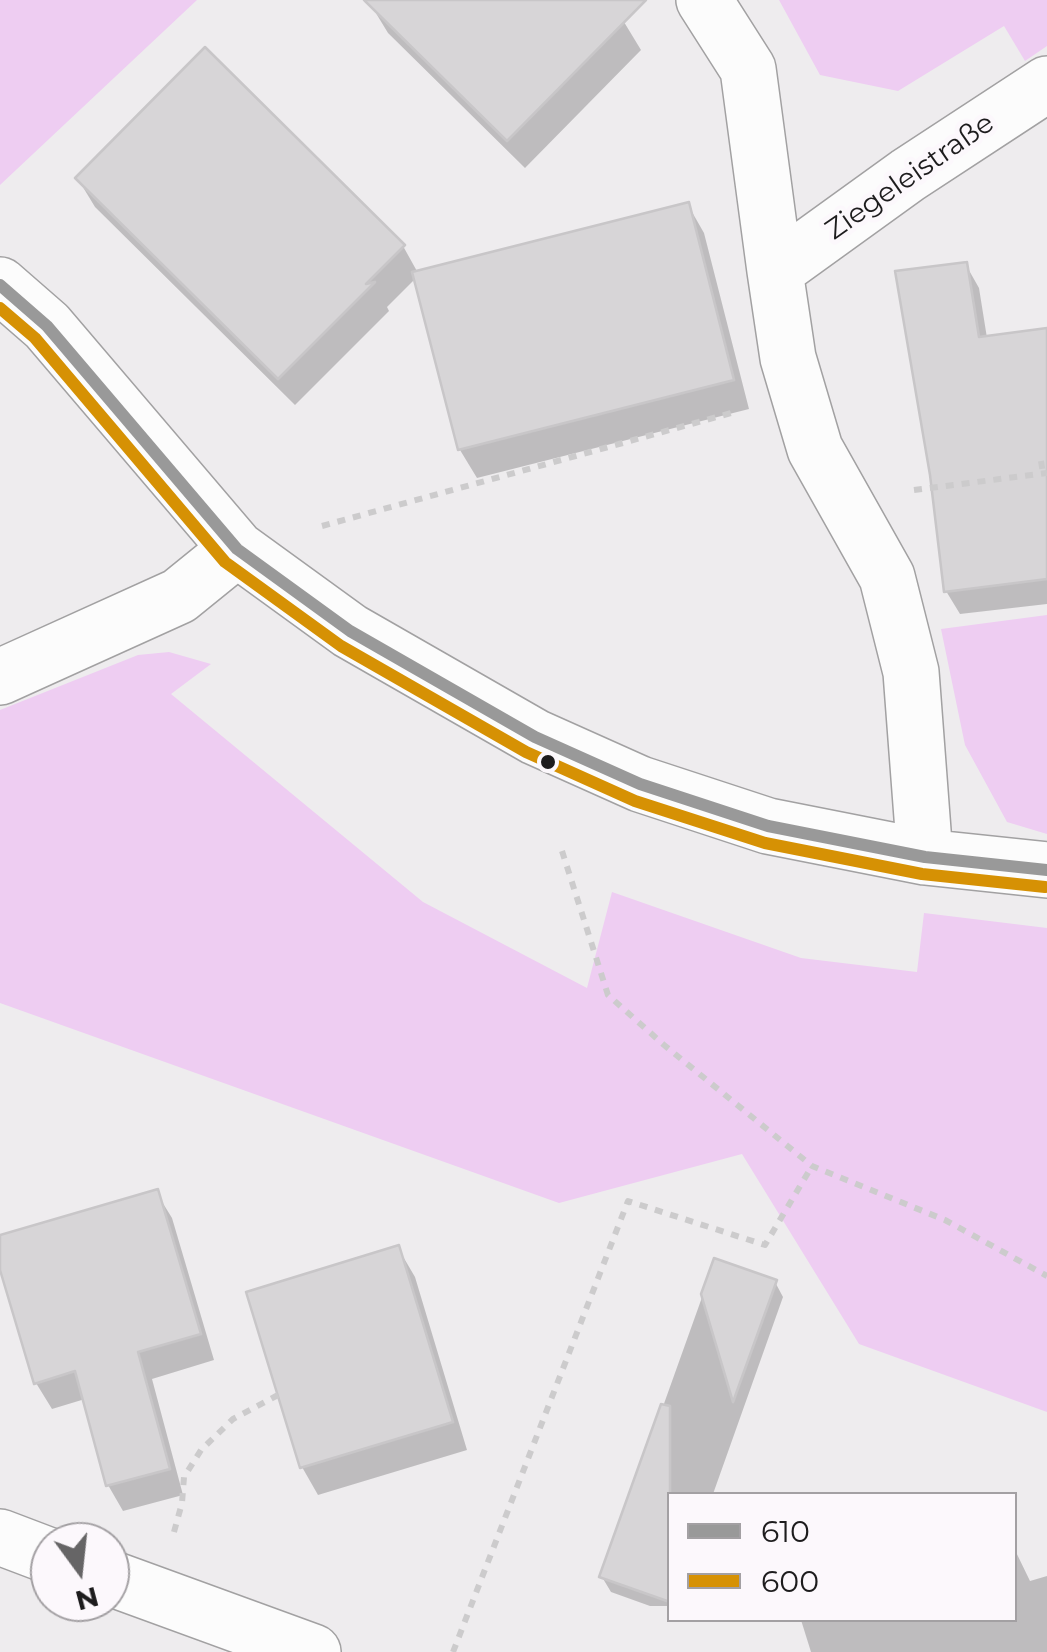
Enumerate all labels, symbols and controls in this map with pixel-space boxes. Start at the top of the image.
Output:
street label: Ziegeleistraße [819,106,1001,248]
unlabelled marker [538,752,558,772]
legend [667,1492,1017,1622]
text: 610 [761,1513,810,1550]
north arrow [30,1522,130,1622]
text: 600 [761,1563,819,1600]
text: N [72,1580,103,1618]

